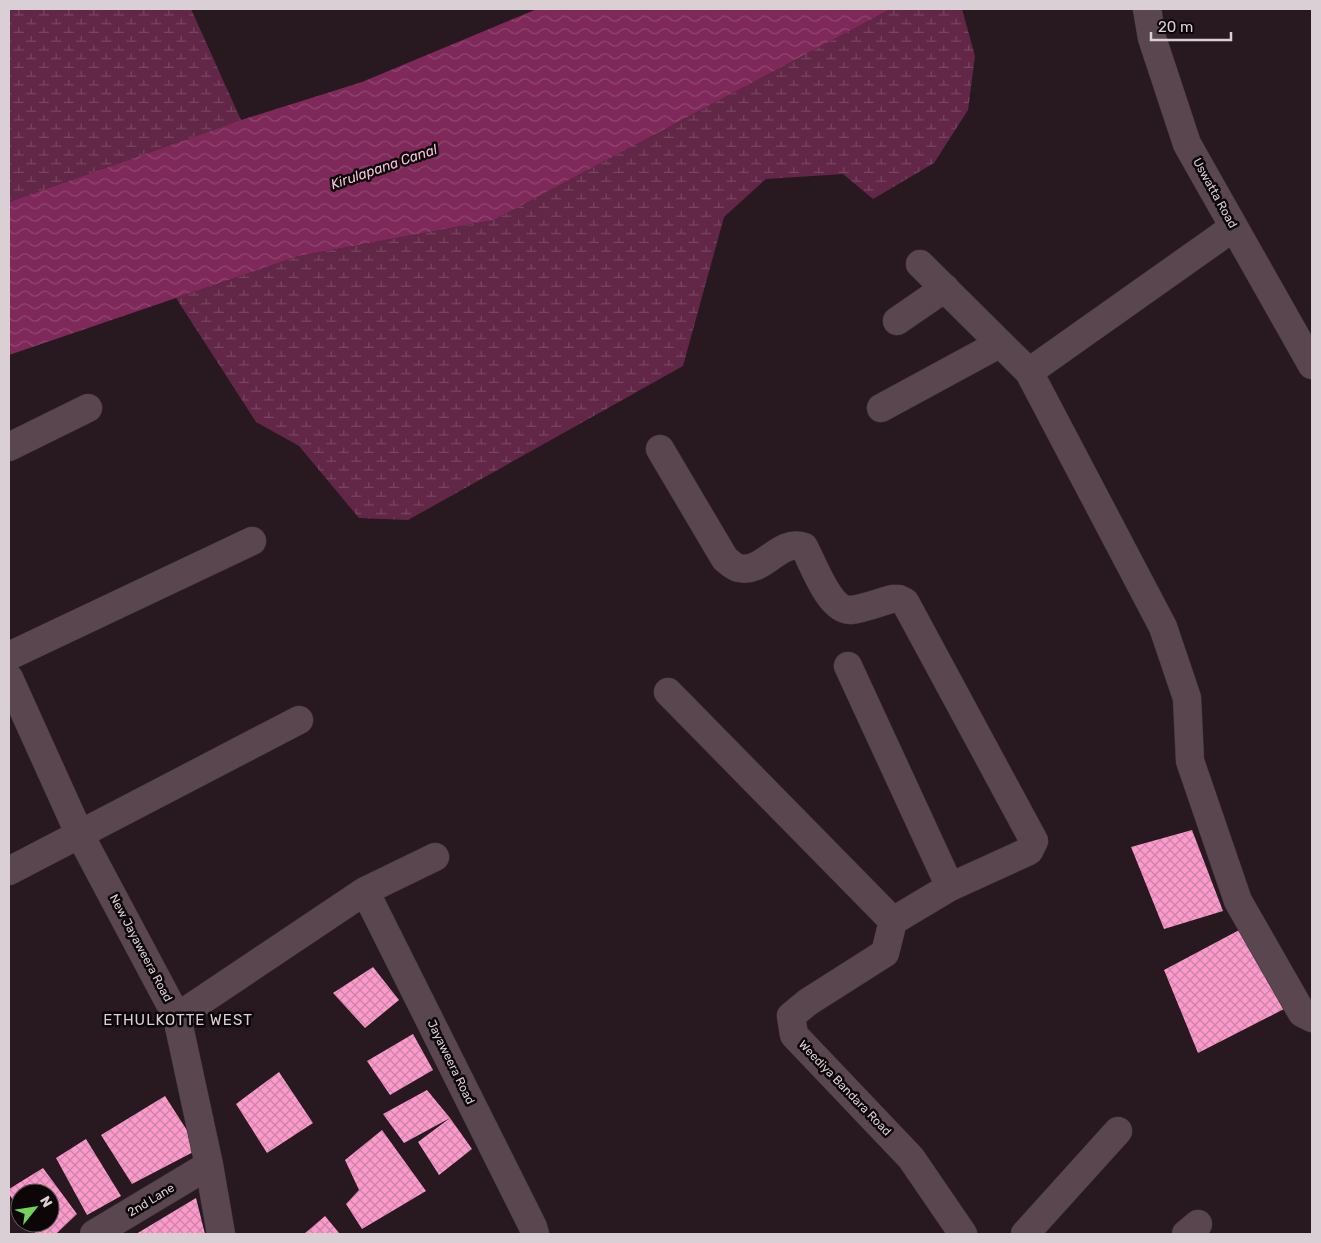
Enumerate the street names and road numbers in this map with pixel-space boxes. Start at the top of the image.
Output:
street label: Uswatta Road [1190,156,1240,230]
street label: New Jayaweera Road [107,892,175,1004]
street label: Jayaweera Road [424,1017,478,1107]
street label: Weediya Bandara Road [796,1037,894,1139]
street label: 2nd Lane [125,1181,177,1219]

